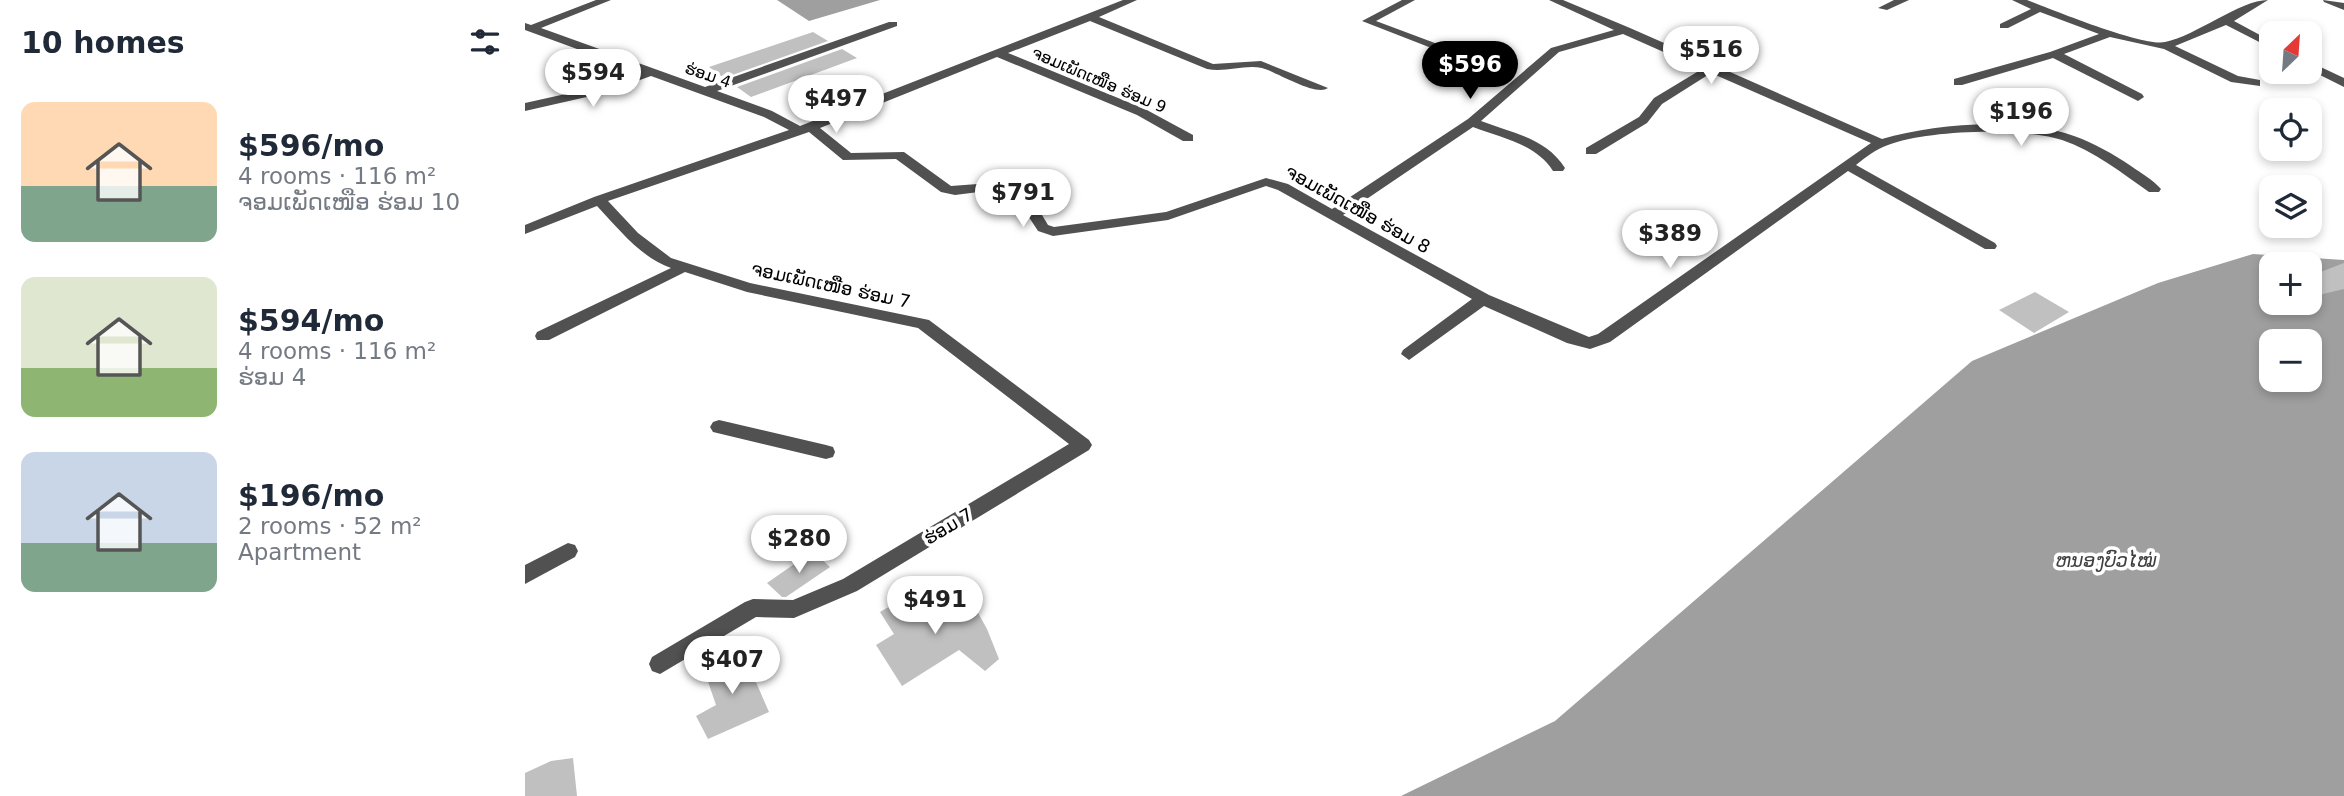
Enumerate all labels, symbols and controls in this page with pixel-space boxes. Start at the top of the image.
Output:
north arrow [2259,21,2322,84]
map controls [2259,21,2322,392]
icon: filters [466,23,504,61]
text: 10 homes [21,25,185,60]
pin: $516 [1670,27,1752,86]
text: $516 [1679,36,1743,62]
pin: $596 [1429,42,1511,101]
street label: ຈອມເພັດເໜືອ ຮ່ອມ 9 [1029,43,1169,117]
pin: $594 [552,50,634,109]
text: $596 [1438,51,1502,77]
street label: ຮ່ອມ 4 [682,58,734,92]
text: $594 [561,59,625,85]
pin: $497 [795,76,877,135]
text: $497 [804,85,868,111]
pin: $196 [1980,88,2062,148]
text: $196 [1989,98,2053,124]
button: locate [2259,98,2322,161]
text: $596/mo [238,128,384,163]
icon: home [77,130,161,214]
street label: ຈອມເພັດເໜືອ ຮ່ອມ 8 [1282,160,1434,258]
text: 4 rooms · 116 m² [238,163,436,189]
pin: $791 [982,170,1064,229]
button: layers [2259,175,2322,238]
text: $791 [991,179,1055,205]
text: ຈອມເພັດເໜືອ ຮ່ອມ 10 [238,189,460,215]
pin: $389 [1629,210,1711,270]
text: $389 [1638,220,1702,246]
button: + [2259,252,2322,315]
street label: ຈອມເພັດເໜືອ ຮ່ອມ 7 [749,258,913,312]
text: $594/mo [238,303,384,338]
icon: home [77,305,161,389]
button: − [2259,329,2322,392]
text: 4 rooms · 116 m² [238,338,436,364]
text: ຮ່ອມ 4 [238,364,306,390]
text: $196/mo [238,478,384,513]
icon: home [77,480,161,564]
street label: ຮ່ອມ 7 [920,503,976,549]
text: 2 rooms · 52 m² [238,513,422,539]
pin: $280 [758,516,840,575]
text: $280 [767,525,831,551]
text: Apartment [238,539,361,565]
water label: ຫນອງບົວໄໝ່ [2055,549,2157,572]
pin: $491 [894,576,976,636]
text: $491 [903,586,967,612]
pin: $407 [691,636,773,696]
text: $407 [700,646,764,672]

